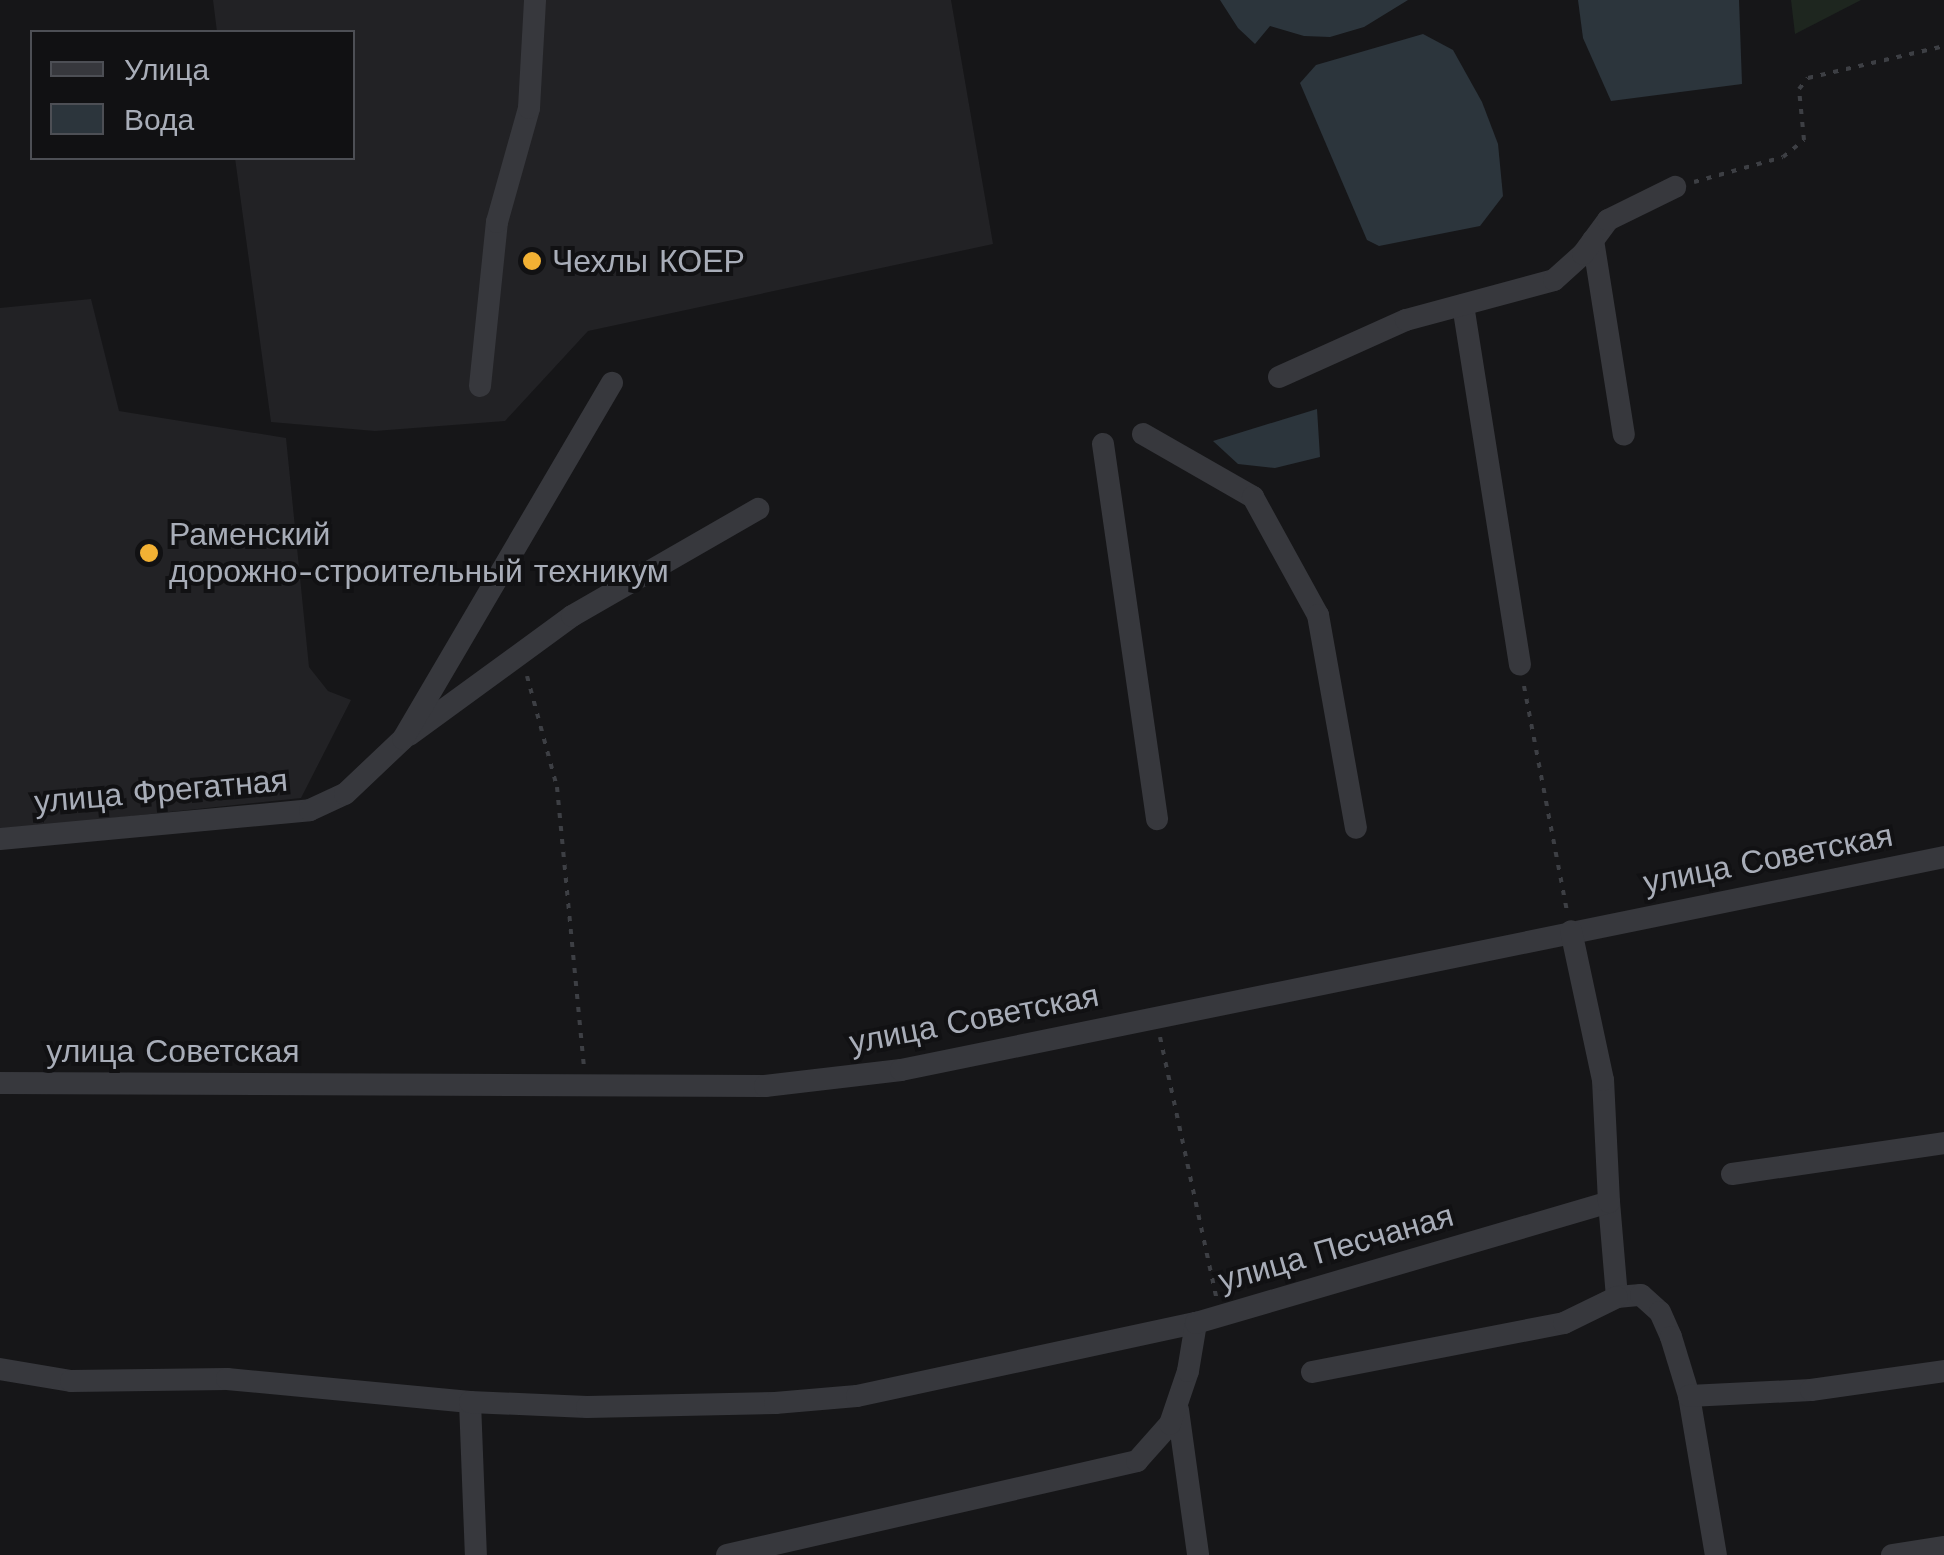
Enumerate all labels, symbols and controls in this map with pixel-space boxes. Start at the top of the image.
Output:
legend [30,30,355,160]
text: Улица [124,52,209,87]
text: Вода [124,102,194,137]
place label: Чехлы КОЕР [552,242,745,280]
marker: Чехлы КОЕР [521,250,543,272]
place label: Раменский дорожно-строительный техникум [169,516,669,591]
marker: Раменский дорожно-строительный техникум [138,542,160,564]
street label: улица Фрегатная [33,761,289,821]
street label: улица Советская [1640,816,1896,902]
street label: улица Советская [846,976,1102,1062]
street label: улица Советская [46,1032,300,1070]
street label: улица Песчаная [1214,1196,1458,1300]

